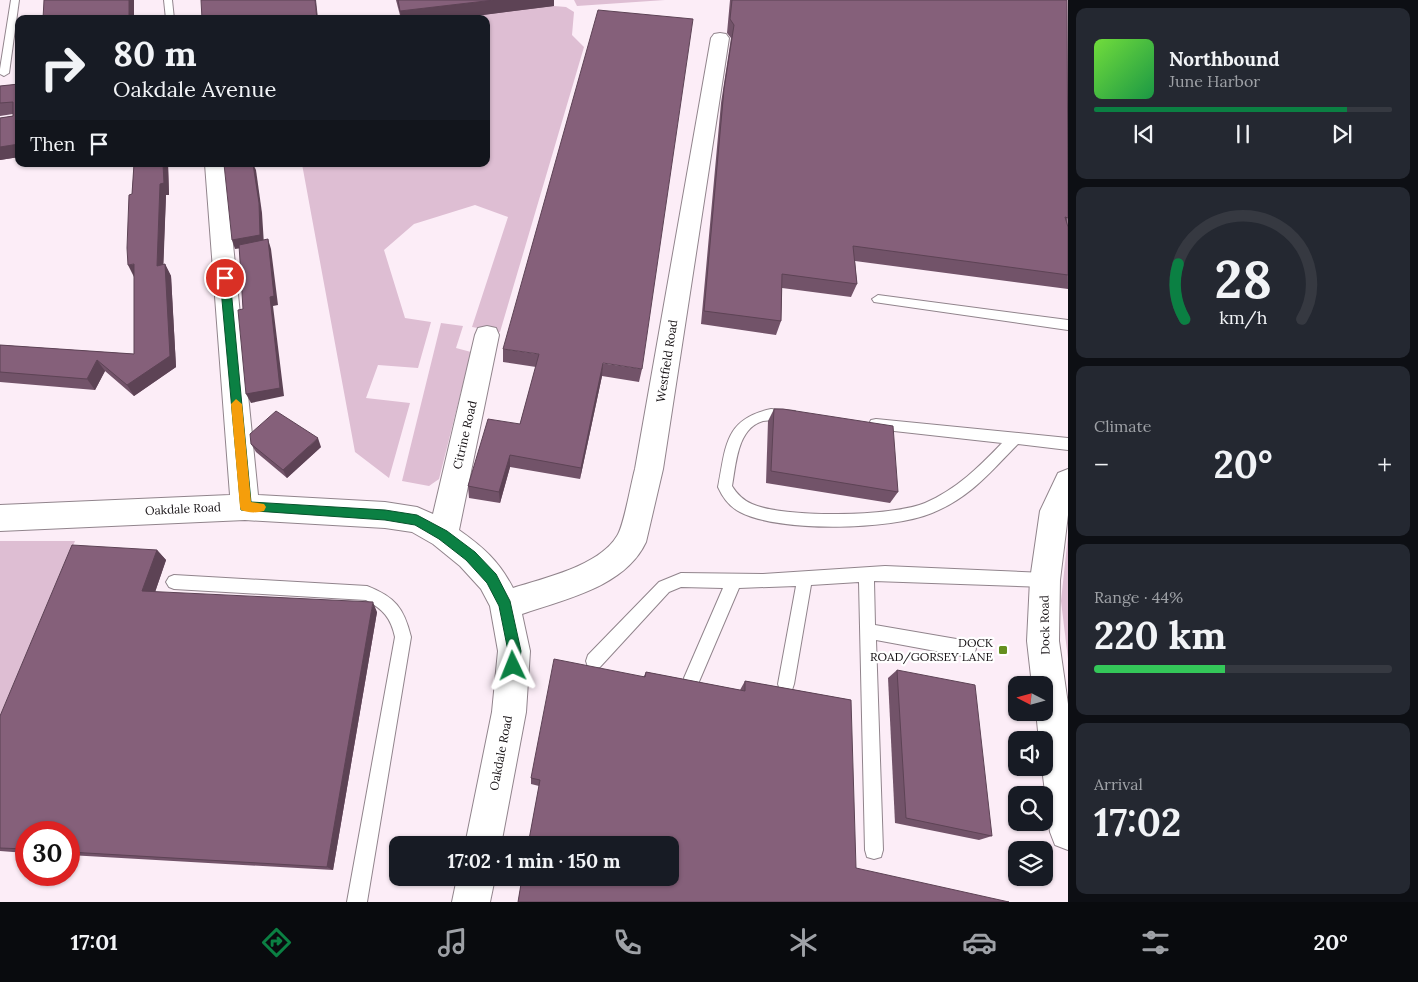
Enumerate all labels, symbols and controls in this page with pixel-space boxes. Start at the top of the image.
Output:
text: 80 m [113,31,197,76]
icon: right [30,35,95,100]
text: Northbound [1169,47,1280,71]
text: June Harbor [1169,71,1260,91]
text: Oakdale Avenue [113,75,276,103]
icon: previous [1130,120,1158,148]
icon: pause [1229,120,1257,148]
icon: next [1328,120,1356,148]
icon: arrive [85,130,113,158]
text: Then [30,132,75,156]
text: 28 [1214,246,1272,312]
pin [204,257,246,299]
icon: arrive [211,264,239,292]
text: km/h [1219,306,1267,329]
street label: Westfield Road [653,318,680,403]
street label: Citrine Road [449,399,480,471]
text: Climate [1094,416,1151,436]
text: 20° [1214,440,1272,488]
text: − [1094,447,1109,483]
text: + [1377,447,1392,483]
street label: Oakdale Road [145,499,221,518]
text: Range · 44% [1094,587,1183,607]
street label: Dock Road [1036,595,1053,655]
text: 220 km [1094,611,1226,659]
place label: DOCK ROAD/GORSEY LANE [870,635,994,665]
position arrow [486,639,538,691]
marker: DOCK ROAD/GORSEY LANE [997,644,1009,656]
north arrow [1008,676,1052,721]
map controls [1008,676,1053,886]
street label: Oakdale Road [486,714,515,792]
button: sound [1008,731,1053,776]
text: Arrival [1094,774,1143,794]
button: search [1008,786,1053,831]
text: 17:02 [1094,798,1181,846]
speed limit sign: 30 [15,821,80,886]
button: layers [1008,841,1053,886]
text: 17:02 · 1 min · 150 m [447,849,621,873]
icon: directions [259,925,294,960]
icon: music [435,925,470,960]
icon: phone [610,925,645,960]
icon: climate [786,925,821,960]
icon: car [962,925,997,960]
icon: filters [1138,925,1173,960]
text: 17:01 [70,928,118,956]
text: 20° [1313,928,1348,956]

